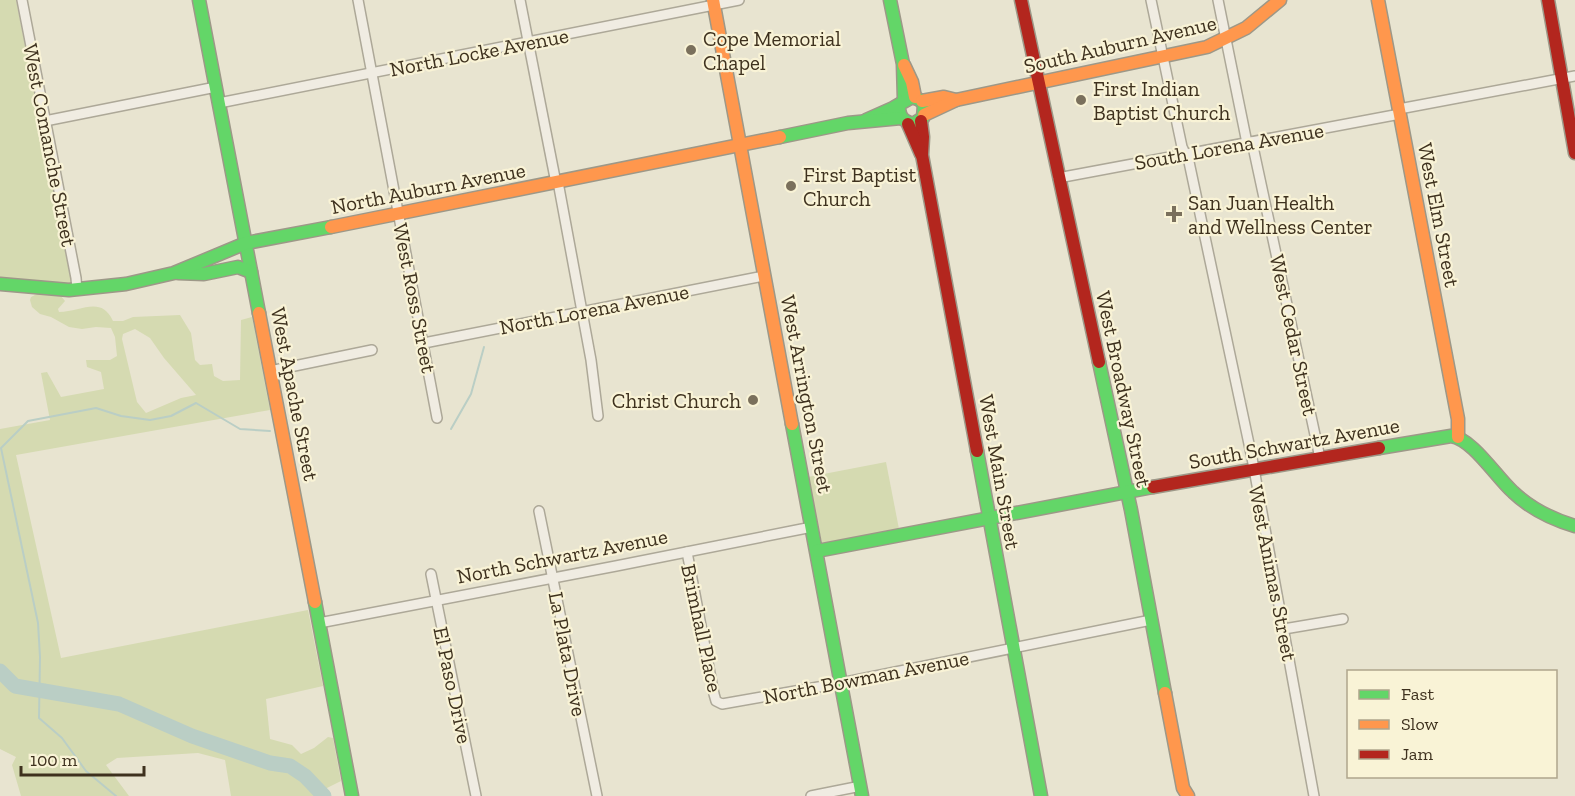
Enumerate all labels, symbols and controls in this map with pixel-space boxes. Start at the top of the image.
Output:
street label: South Auburn Avenue [1021,10,1219,78]
street label: North Locke Avenue [387,22,571,82]
place label: Cope Memorial Chapel [703,26,841,75]
street label: West Comanche Street [18,41,82,249]
marker: Cope Memorial Chapel [684,43,698,57]
place label: First Indian Baptist Church [1093,76,1230,125]
marker: First Indian Baptist Church [1074,93,1088,107]
street label: South Lorena Avenue [1132,117,1326,175]
street label: West Elm Street [1413,141,1465,289]
street label: North Auburn Avenue [329,157,528,219]
place label: First Baptist Church [803,162,916,211]
marker: First Baptist Church [784,179,798,193]
place label: San Juan Health and Wellness Center [1188,190,1372,239]
marker: San Juan Health and Wellness Center [1165,205,1183,223]
street label: West Ross Street [388,221,442,375]
street label: West Cedar Street [1265,252,1323,418]
street label: North Lorena Avenue [497,278,691,340]
street label: West Broadway Street [1091,289,1157,490]
street label: West Arrington Street [776,293,838,495]
street label: West Apache Street [266,305,324,483]
place label: Christ Church [612,388,741,413]
marker: Christ Church [746,393,760,407]
street label: West Main Street [974,393,1026,552]
street label: South Schwartz Avenue [1187,412,1401,474]
street label: West Animas Street [1244,483,1302,663]
street label: North Schwartz Avenue [454,523,670,589]
street label: Brimhall Place [676,561,728,695]
street label: La Plata Drive [544,590,592,718]
street label: El Paso Drive [428,624,478,746]
street label: North Bowman Avenue [761,645,971,709]
legend [1347,670,1557,778]
text: Fast [1401,683,1434,705]
text: Slow [1401,713,1438,735]
scale bar [21,739,144,777]
text: Jam [1401,743,1433,765]
text: 100 m [30,749,78,771]

